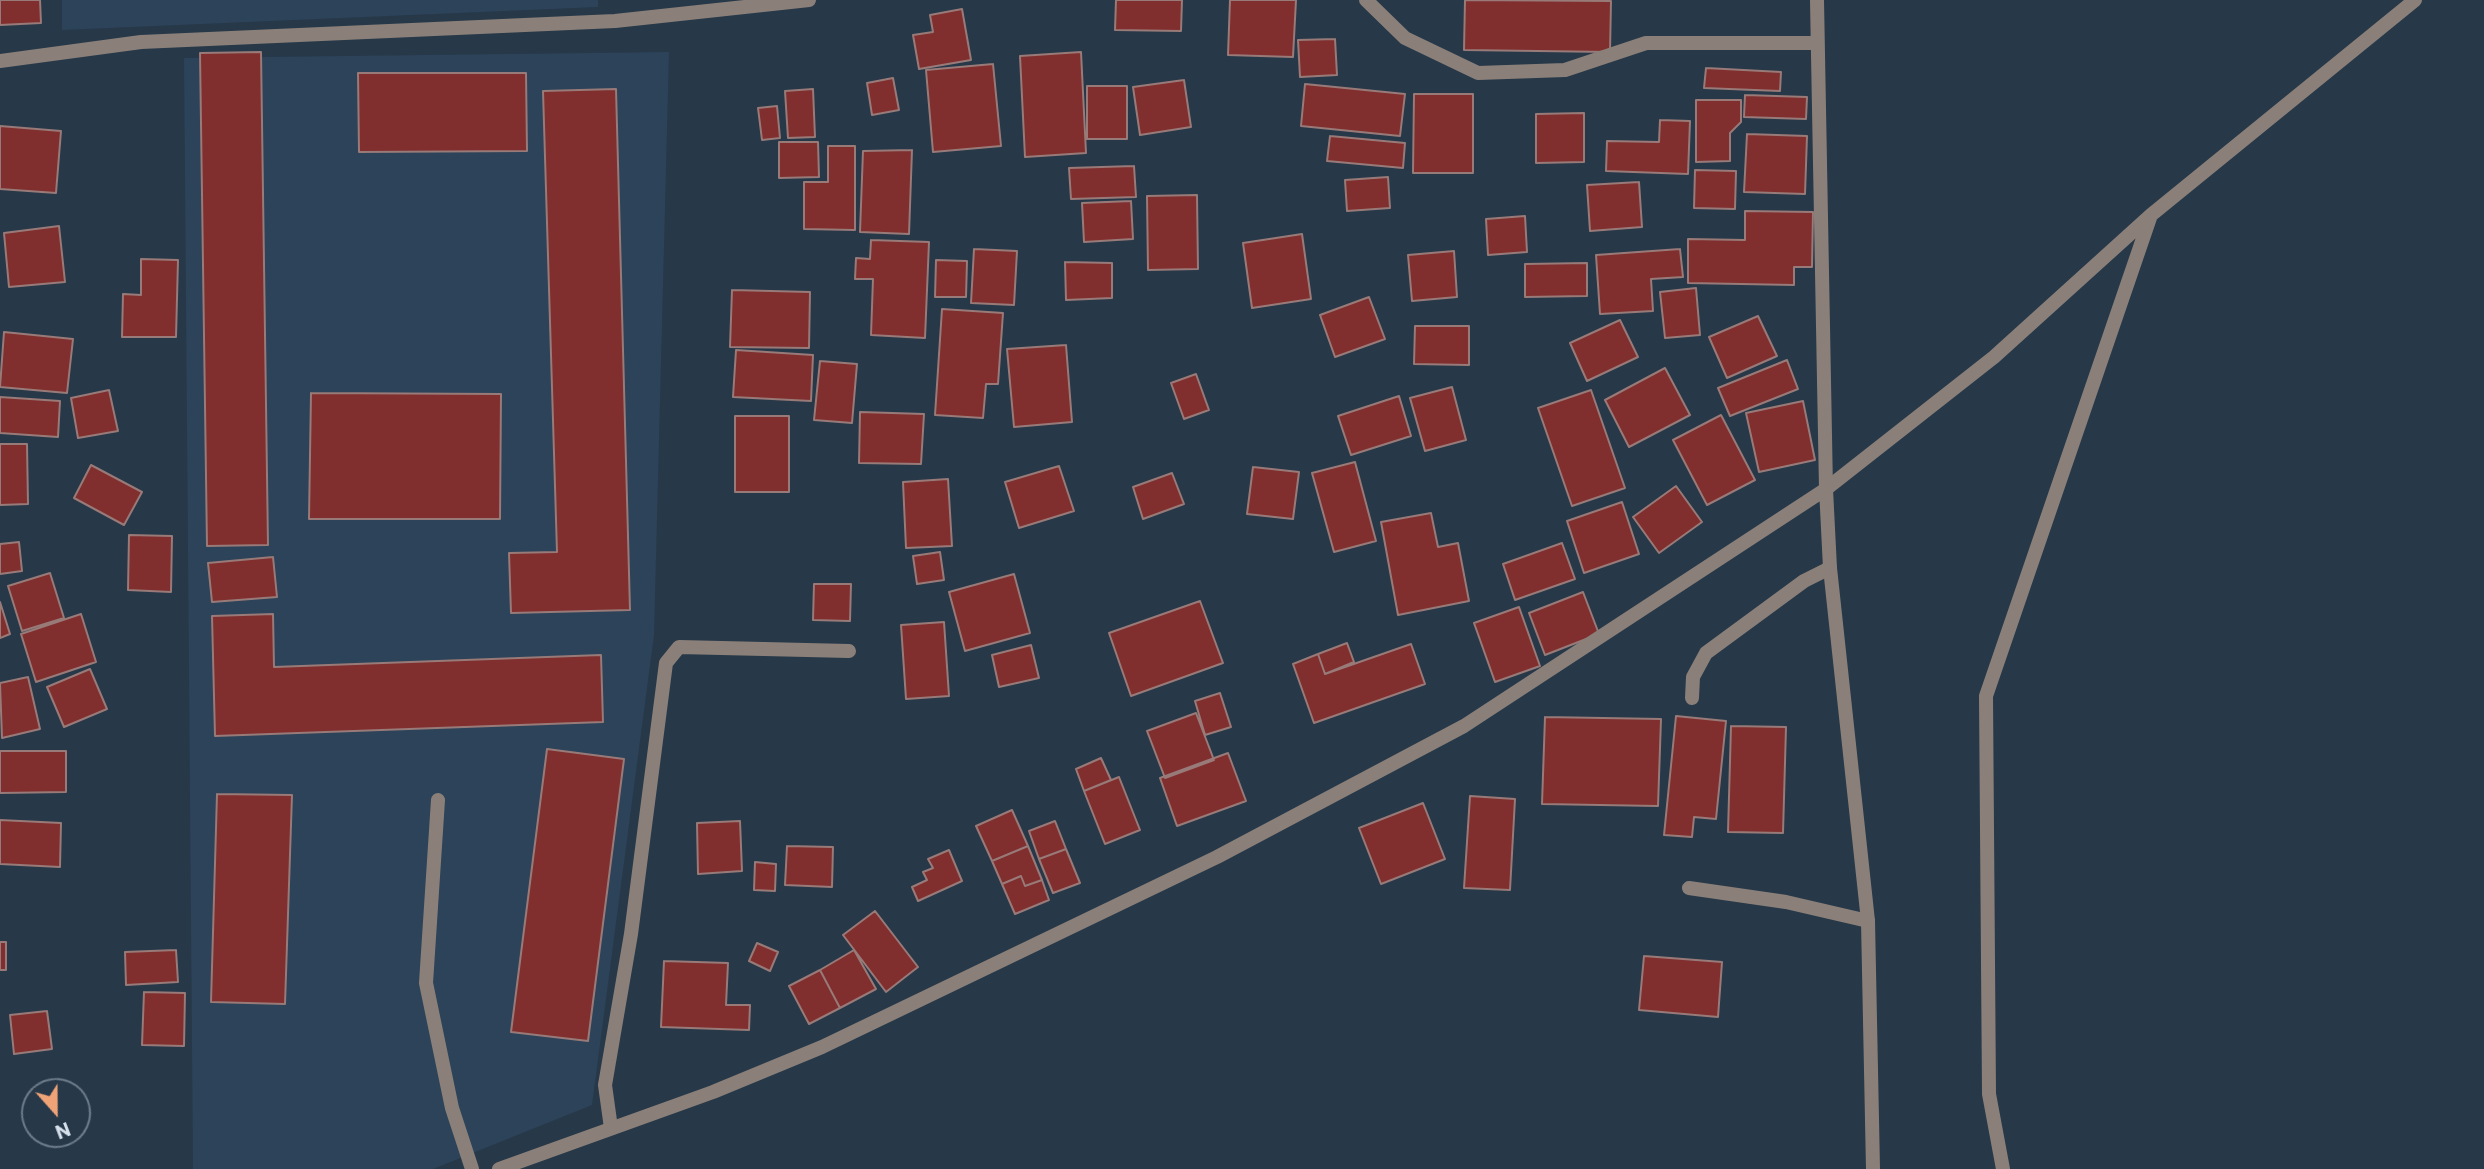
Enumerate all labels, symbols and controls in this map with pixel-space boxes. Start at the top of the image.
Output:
north arrow [21,1078,91,1148]
text: N [52,1118,74,1144]

